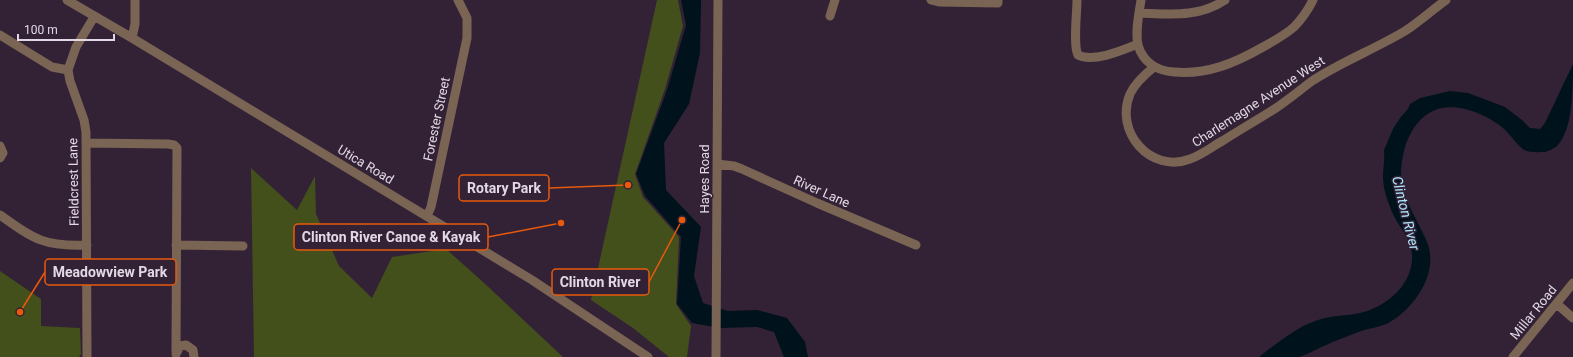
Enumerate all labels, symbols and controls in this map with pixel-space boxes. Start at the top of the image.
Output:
scale bar [18,16,114,42]
text: 100 m [24,23,58,37]
street label: Charlemagne Avenue West [1189,53,1327,150]
street label: Forester Street [420,76,453,162]
street label: Fieldcrest Lane [65,138,82,226]
street label: Utica Road [335,142,397,187]
street label: Hayes Road [697,145,712,213]
street label: River Lane [791,172,852,211]
water label: Clinton River [1389,174,1423,252]
callout: Rotary Park [459,175,549,201]
text: Rotary Park [467,180,541,196]
callout: Clinton River Canoe & Kayak [294,224,488,250]
text: Clinton River Canoe & Kayak [302,229,481,245]
callout: Meadowview Park [45,259,176,285]
text: Meadowview Park [53,264,168,280]
callout: Clinton River [552,269,649,295]
text: Clinton River [560,274,640,290]
street label: Millar Road [1507,282,1560,342]

